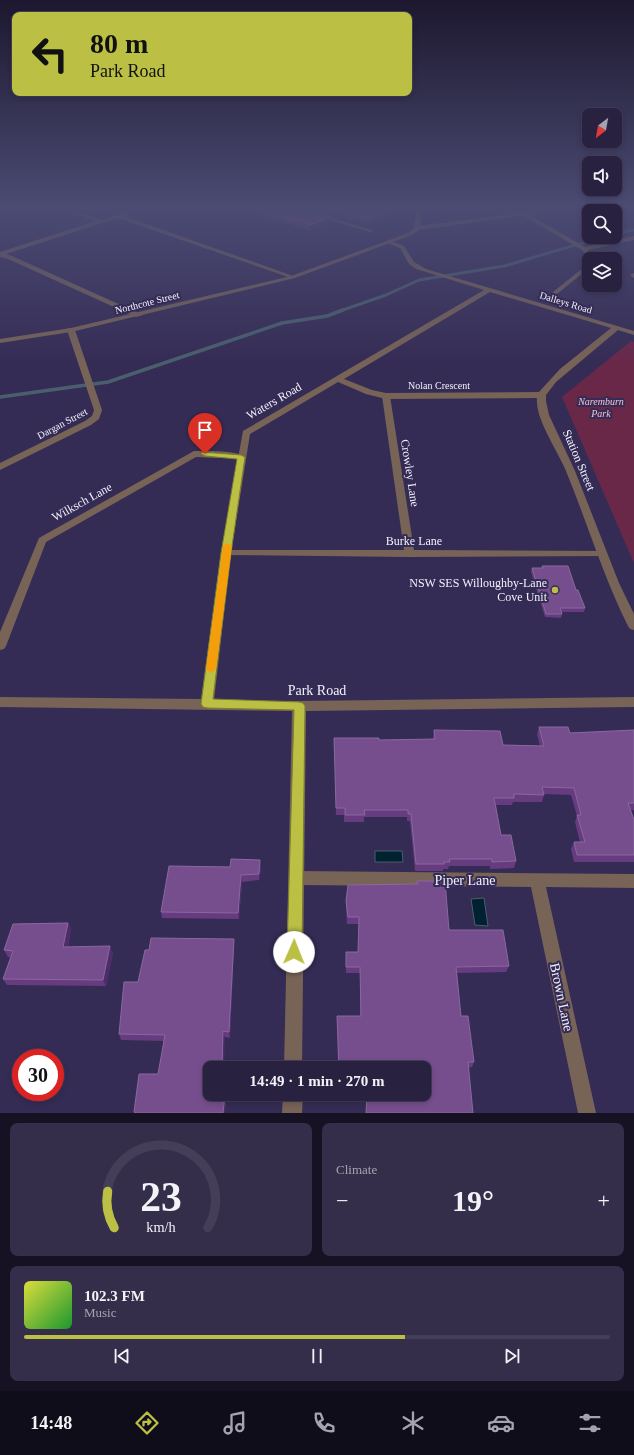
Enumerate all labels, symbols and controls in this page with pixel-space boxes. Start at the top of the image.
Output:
icon: left [24,28,76,80]
text: 80 m [90,28,148,59]
text: Park Road [90,61,166,81]
north arrow [582,108,622,148]
map controls [582,108,622,292]
button: sound [582,156,622,196]
button: search [582,204,622,244]
button: layers [582,252,622,292]
street label: Northcote Street [114,289,181,316]
street label: Dalleys Road [538,289,593,316]
street label: Waters Road [244,380,304,422]
street label: Nolan Crescent [408,380,470,391]
park label: Naremburn Park [577,396,624,419]
street label: Dargan Street [35,406,89,441]
pin [188,413,222,454]
icon: arrive [194,419,216,441]
street label: Station Street [560,427,598,493]
street label: Crowley Lane [398,438,422,508]
street label: Wilksch Lane [50,480,114,524]
street label: Burke Lane [386,534,442,548]
place label: NSW SES Willoughby-Lane Cove Unit [409,576,548,604]
marker: NSW SES Willoughby-Lane Cove Unit [550,585,560,595]
street label: Park Road [288,683,346,698]
street label: Piper Lane [434,873,496,888]
position arrow [273,931,315,973]
street label: Brown Lane [547,962,576,1033]
speed limit sign: 30 [12,1049,64,1101]
text: 14:49 · 1 min · 270 m [250,1073,385,1089]
text: Climate [336,1162,377,1177]
text: 23 [140,1173,182,1219]
text: 19° [452,1184,494,1217]
text: − [336,1188,348,1213]
text: + [598,1188,610,1213]
text: km/h [146,1218,176,1234]
text: 102.3 FM [84,1288,145,1304]
text: Music [84,1305,117,1320]
icon: previous [111,1345,133,1367]
icon: pause [306,1345,328,1367]
icon: next [501,1345,523,1367]
icon: directions [133,1409,161,1437]
icon: music [221,1409,249,1437]
icon: phone [310,1409,338,1437]
icon: climate [399,1409,427,1437]
icon: car [487,1409,515,1437]
icon: filters [576,1409,604,1437]
text: 14:48 [30,1413,72,1433]

